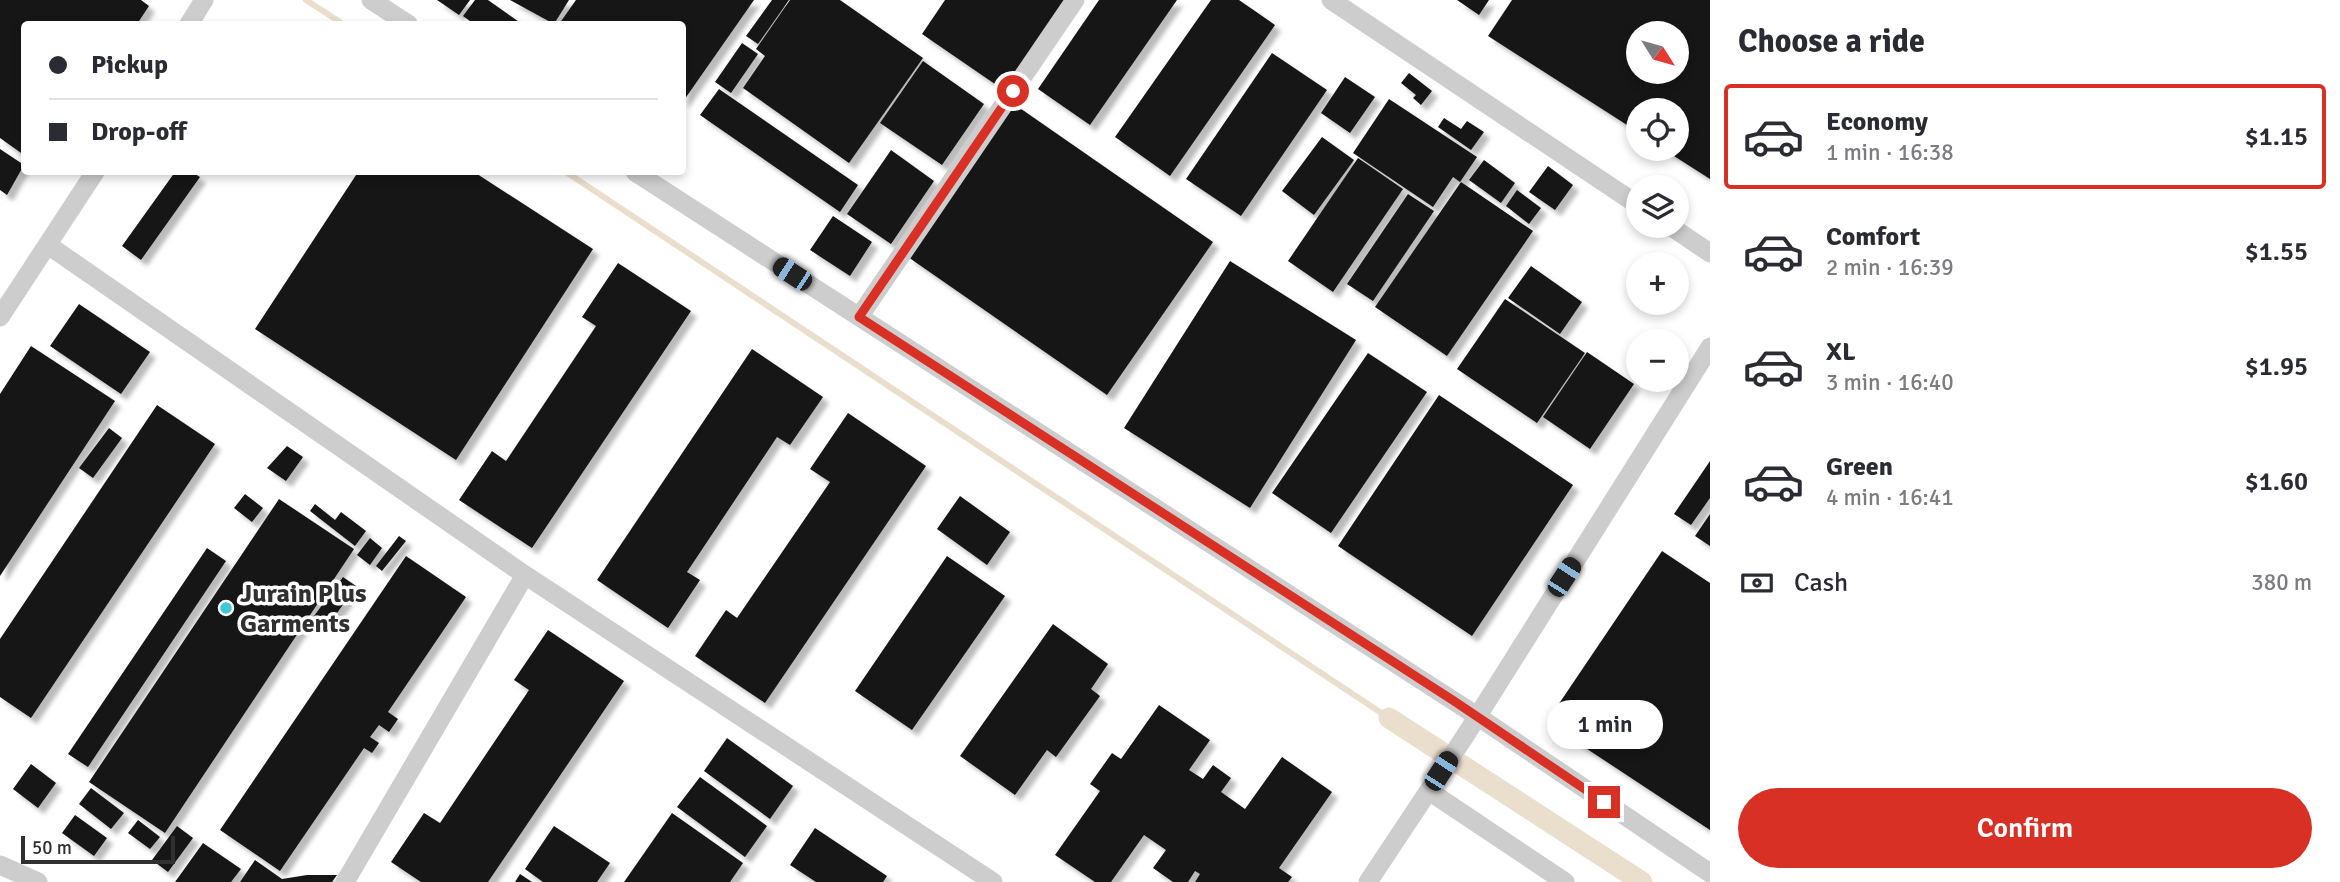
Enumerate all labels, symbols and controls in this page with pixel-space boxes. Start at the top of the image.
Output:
north arrow [1626,21,1689,84]
map controls [1626,21,1689,392]
text: Choose a ride [1738,22,1925,61]
text: Pickup [91,49,168,81]
route start [997,75,1029,107]
button: locate [1626,98,1689,161]
icon: car [1742,105,1805,168]
text: Economy [1826,106,1928,138]
text: Drop-off [91,116,187,148]
text: $1.15 [2245,121,2308,153]
text: 1 min · 16:38 [1826,138,1954,167]
button: layers [1626,175,1689,238]
icon: car [1742,220,1805,283]
text: Comfort [1826,221,1920,253]
text: $1.55 [2245,236,2308,268]
button: + [1626,252,1689,315]
text: 2 min · 16:39 [1826,253,1954,282]
car [769,254,816,294]
button: − [1626,329,1689,392]
icon: car [1742,335,1805,398]
text: XL [1826,336,1856,368]
text: $1.95 [2245,351,2308,383]
text: 3 min · 16:40 [1826,368,1954,397]
icon: car [1742,450,1805,513]
text: Green [1826,451,1893,483]
text: $1.60 [2245,466,2308,498]
text: 4 min · 16:41 [1826,483,1954,512]
car [1544,554,1585,600]
icon: cash [1738,564,1776,602]
text: Cash [1794,567,1848,599]
text: 380 m [2251,568,2312,597]
place label: Jurain Plus Garments [240,578,367,640]
marker: Jurain Plus Garments [218,600,234,616]
callout: 1 min [1546,700,1662,750]
text: 1 min [1577,710,1633,739]
car [1421,748,1462,794]
route end [1588,786,1620,818]
button: Confirm [1738,788,2312,868]
scale bar [21,833,175,865]
text: 50 m [32,836,72,860]

